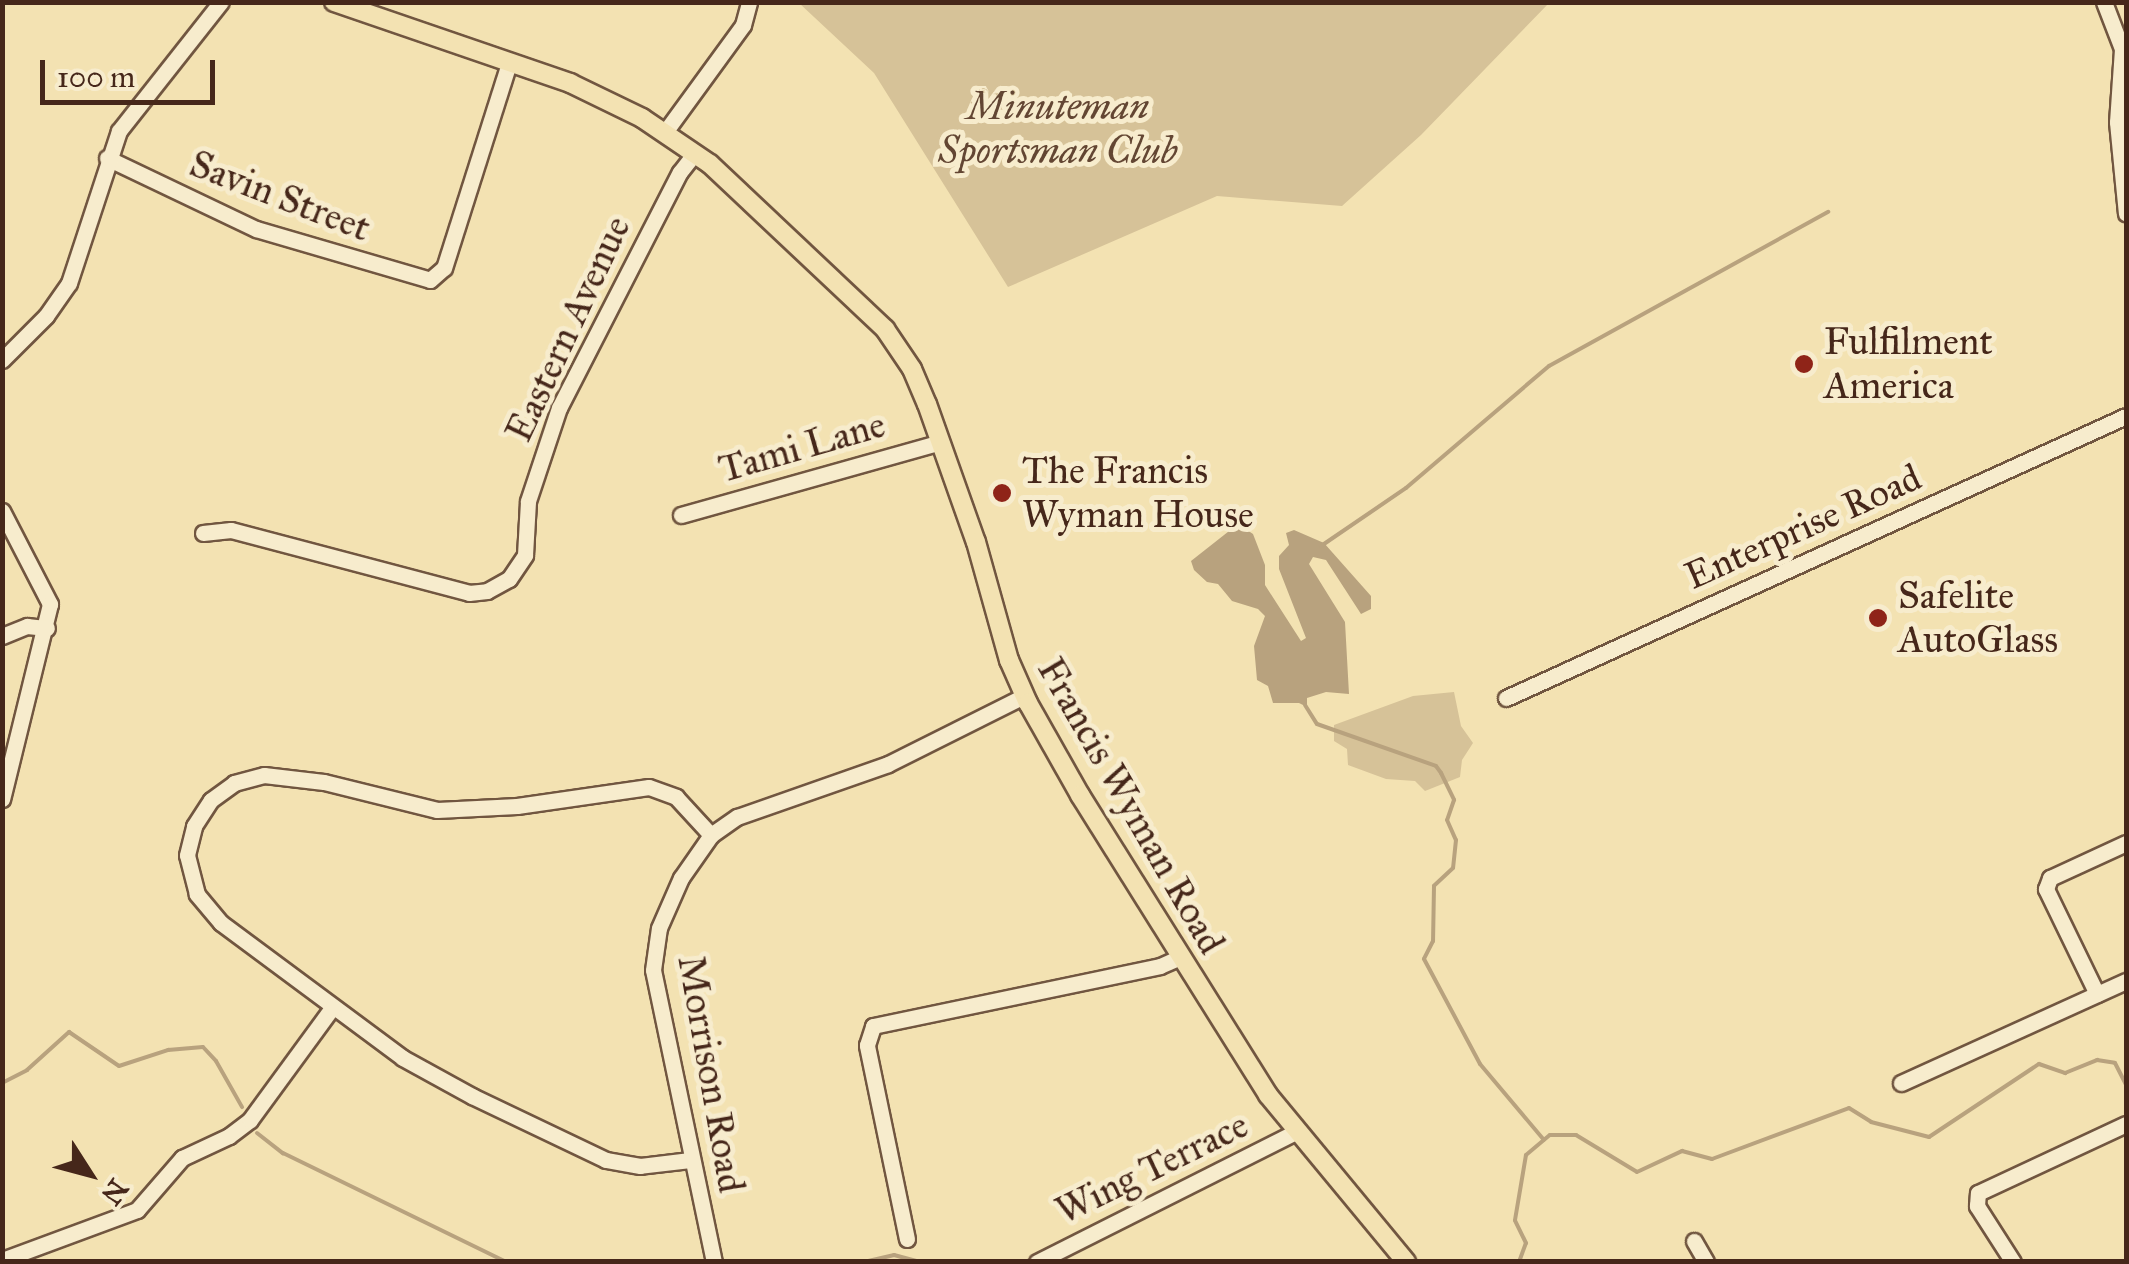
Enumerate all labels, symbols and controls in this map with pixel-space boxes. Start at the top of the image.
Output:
scale bar [45,40,220,102]
text: 100 m [57,59,135,95]
park label: Minuteman Sportsman Club [938,84,1178,173]
street label: Savin Street [183,141,377,251]
street label: Eastern Avenue [496,209,640,449]
place label: Fulfilment America [1824,319,1993,408]
marker: Fulfilment America [1793,353,1815,375]
street label: Tami Lane [714,402,890,492]
place label: The Francis Wyman House [1022,448,1254,538]
street label: Enterprise Road [1678,455,1928,599]
marker: The Francis Wyman House [991,482,1013,504]
place label: Safelite AutoGlass [1898,573,2058,662]
marker: Safelite AutoGlass [1867,607,1889,629]
street label: Francis Wyman Road [1028,650,1234,962]
street label: Morrison Road [668,952,754,1196]
street label: Wing Terrace [1048,1102,1256,1234]
north arrow [40,1124,140,1224]
text: N [94,1172,136,1212]

